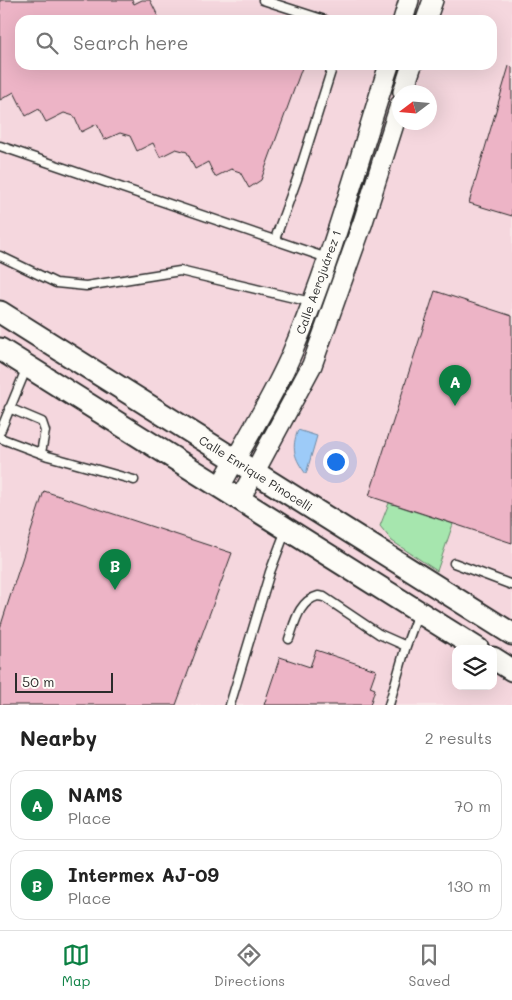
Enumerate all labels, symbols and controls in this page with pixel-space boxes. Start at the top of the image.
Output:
search box [15,15,497,70]
icon: search [33,29,61,57]
text: Search here [73,30,189,55]
north arrow [392,85,437,130]
street label: Calle Aerojuárez 1 [292,228,344,336]
pin: A [439,365,471,406]
street label: Calle Enrique Pinocelli [196,431,316,515]
your location [323,449,349,475]
pin: B [99,549,131,590]
map controls [452,645,497,690]
button: layers [452,645,497,690]
scale bar [15,670,112,693]
text: 50 m [22,672,54,691]
text: Nearby [20,724,97,751]
text: 2 results [425,727,492,748]
text: NAMS [68,782,123,807]
text: A [31,795,43,816]
text: 70 m [454,795,491,816]
text: Place [68,807,111,828]
text: Intermex AJ-09 [68,862,219,887]
text: B [32,875,42,896]
text: 130 m [447,875,491,896]
text: Place [68,887,111,908]
tab: Map [62,941,90,990]
tab: Directions [214,941,285,990]
tab: Saved [409,941,450,990]

